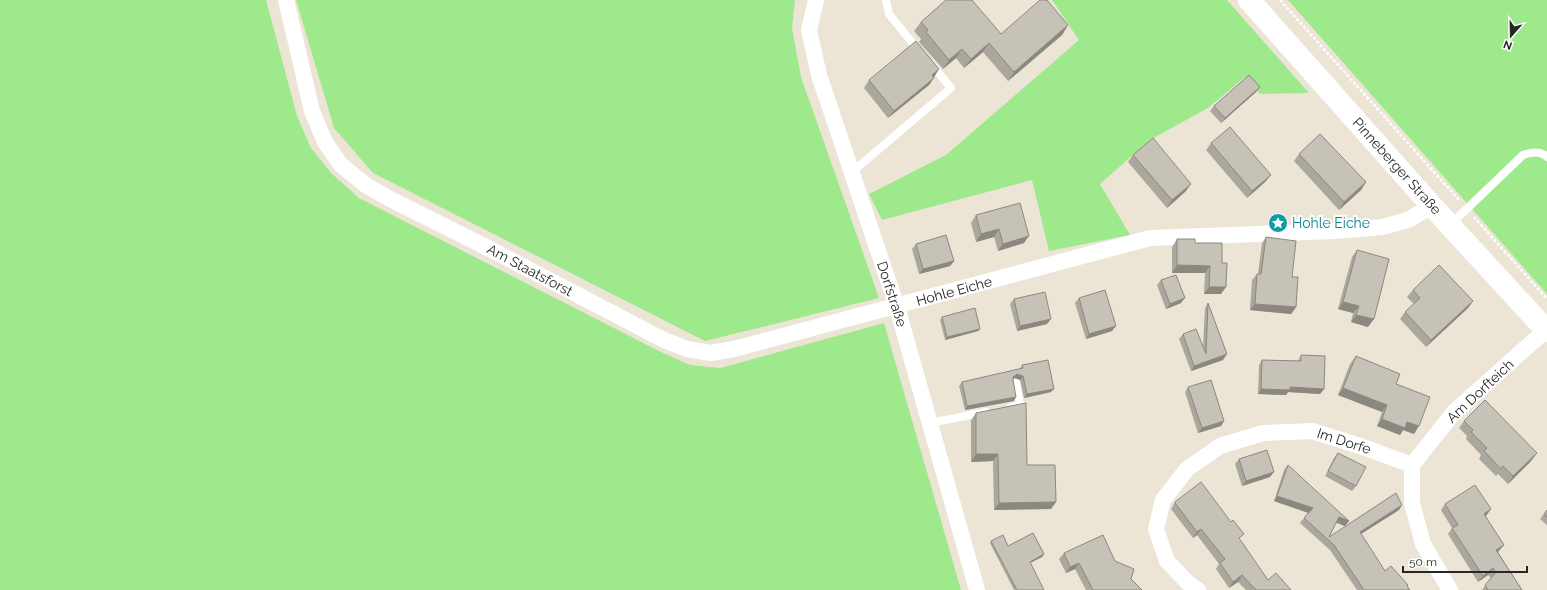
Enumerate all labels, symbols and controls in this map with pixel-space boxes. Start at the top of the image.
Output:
north arrow [1491,16,1531,56]
text: N [1502,37,1514,52]
street label: Pinneberger Straße [1349,114,1445,218]
place icon: Hohle Eiche [1267,212,1289,234]
place label: Hohle Eiche [1292,215,1370,231]
street label: Am Staatsforst [484,241,576,299]
street label: Dorfstraße [874,259,910,329]
street label: Hohle Eiche [914,273,994,309]
street label: Am Dorfteich [1443,356,1517,426]
street label: Im Dorfe [1315,425,1373,457]
scale bar [1403,548,1527,574]
text: 50 m [1409,555,1437,569]

